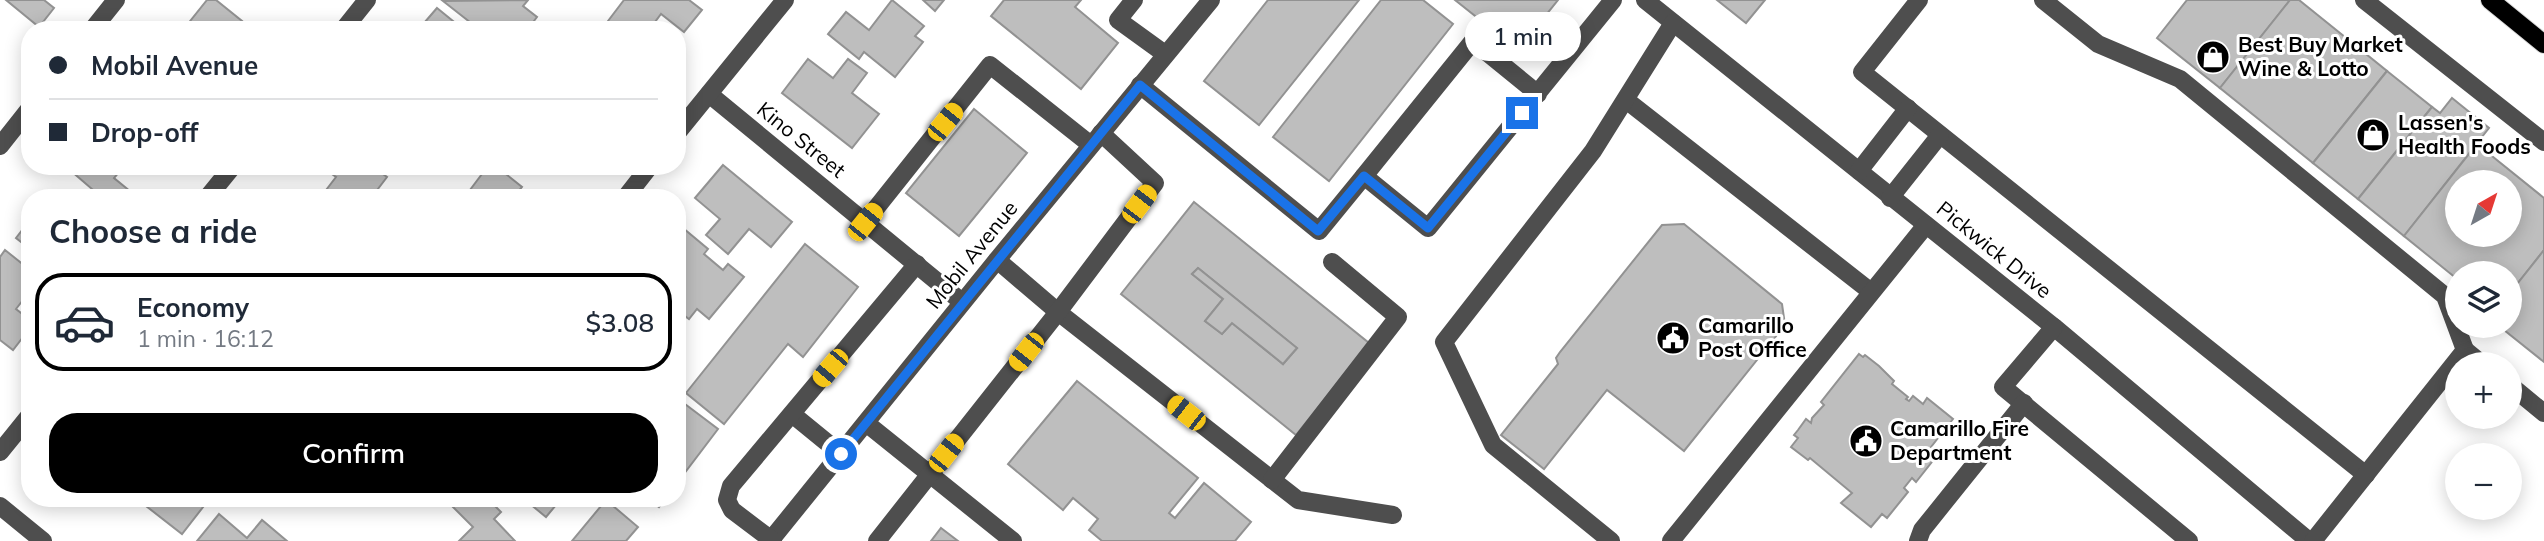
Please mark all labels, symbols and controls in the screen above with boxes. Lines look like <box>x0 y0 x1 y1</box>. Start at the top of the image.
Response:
callout: 1 min <box>1464 11 1580 60</box>
text: 1 min <box>1493 22 1553 51</box>
place label: Best Buy Market Wine & Lotto <box>2238 31 2403 81</box>
shop icon: Best Buy Market Wine & Lotto <box>2194 38 2232 76</box>
text: Mobil Avenue <box>91 49 258 82</box>
street label: Kino Street <box>752 96 851 183</box>
route end <box>1506 97 1538 129</box>
car <box>924 99 967 145</box>
place label: Lassen's Health Foods <box>2398 109 2531 159</box>
text: Drop-off <box>91 116 198 149</box>
shop icon: Lassen's Health Foods <box>2354 116 2392 154</box>
north arrow <box>2445 170 2522 247</box>
map controls <box>2445 170 2522 520</box>
car <box>1118 181 1161 227</box>
street label: Mobil Avenue <box>920 195 1023 314</box>
street label: Pickwick Drive <box>1932 195 2057 303</box>
car <box>844 199 887 245</box>
text: Choose a ride <box>49 211 257 251</box>
button: layers <box>2445 261 2522 338</box>
icon: car <box>53 291 116 354</box>
text: Economy <box>137 291 249 324</box>
text: $3.08 <box>585 306 654 339</box>
place label: Camarillo Post Office <box>1698 312 1807 362</box>
public building icon: Camarillo Post Office <box>1654 319 1692 357</box>
text: 1 min · 16:12 <box>137 324 274 353</box>
car <box>1005 329 1048 375</box>
car <box>809 345 852 391</box>
button: + <box>2445 352 2522 429</box>
car <box>1163 392 1210 434</box>
button: Confirm <box>49 413 658 493</box>
place label: Camarillo Fire Department <box>1890 415 2029 465</box>
public building icon: Camarillo Fire Department <box>1847 422 1885 460</box>
car <box>925 430 968 476</box>
route start <box>825 438 857 470</box>
button: − <box>2445 443 2522 520</box>

